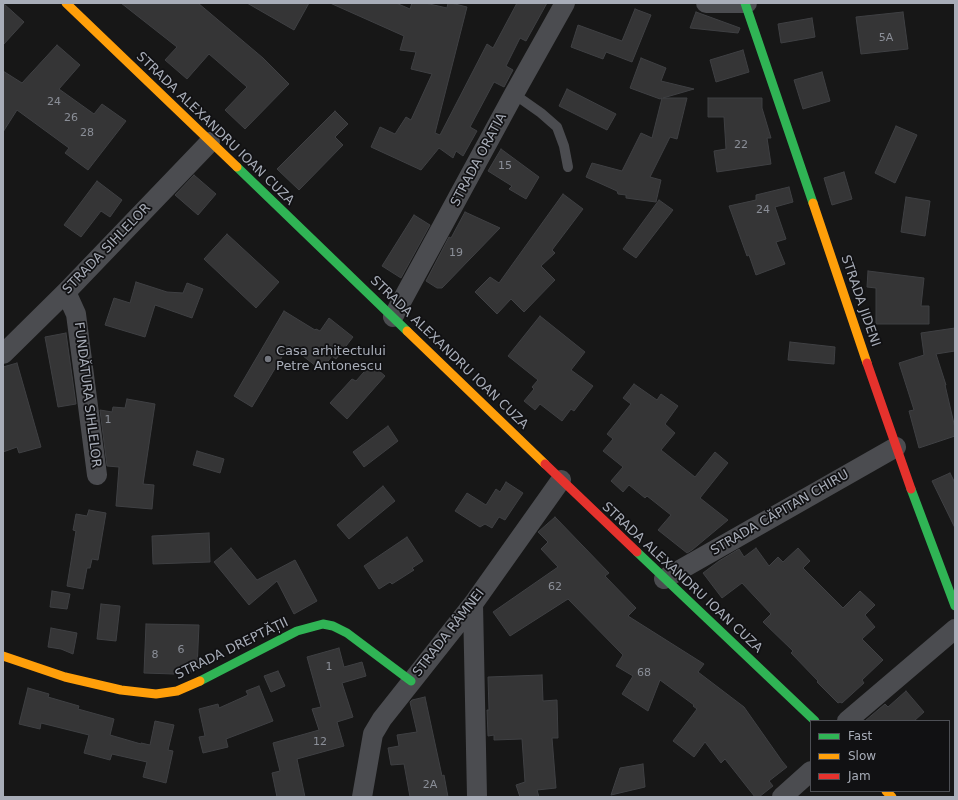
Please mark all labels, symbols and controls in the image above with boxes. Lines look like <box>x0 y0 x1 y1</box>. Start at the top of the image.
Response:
house number: 5A <box>879 31 893 45</box>
street label: STRADA ALEXANDRU IOAN CUZA <box>133 49 297 209</box>
house number: 24 <box>47 95 61 109</box>
house number: 26 <box>64 111 78 125</box>
street label: STRADA ORATIA <box>448 111 510 209</box>
house number: 28 <box>80 126 94 140</box>
house number: 22 <box>734 138 748 152</box>
house number: 15 <box>498 159 512 173</box>
street label: STRADA SIHLELOR <box>60 201 154 297</box>
house number: 24 <box>756 203 770 217</box>
house number: 19 <box>449 246 463 260</box>
street label: STRADA JIDENI <box>837 253 883 349</box>
street label: STRADA ALEXANDRU IOAN CUZA <box>367 273 531 433</box>
street label: FUNDĂTURA SIHLELOR <box>70 321 104 469</box>
place label: Casa arhitectului Petre Antonescu <box>276 344 386 375</box>
marker: Casa arhitectului Petre Antonescu <box>263 354 273 364</box>
house number: 1 <box>105 413 111 427</box>
street label: STRADA CĂPITAN CHIRU <box>708 467 852 559</box>
street label: STRADA ALEXANDRU IOAN CUZA <box>599 499 765 657</box>
house number: 62 <box>548 580 562 594</box>
street label: STRADA RÂMNEI <box>410 586 488 680</box>
street label: STRADA DREPTĂȚII <box>173 615 291 683</box>
house number: 6 <box>178 643 184 657</box>
house number: 8 <box>152 648 158 662</box>
house number: 1 <box>326 660 332 674</box>
house number: 68 <box>637 666 651 680</box>
legend <box>810 720 950 792</box>
text: Fast <box>848 729 872 743</box>
house number: 12 <box>313 735 327 749</box>
text: Slow <box>848 749 876 763</box>
text: Jam <box>848 769 871 783</box>
house number: 2A <box>423 778 437 792</box>

